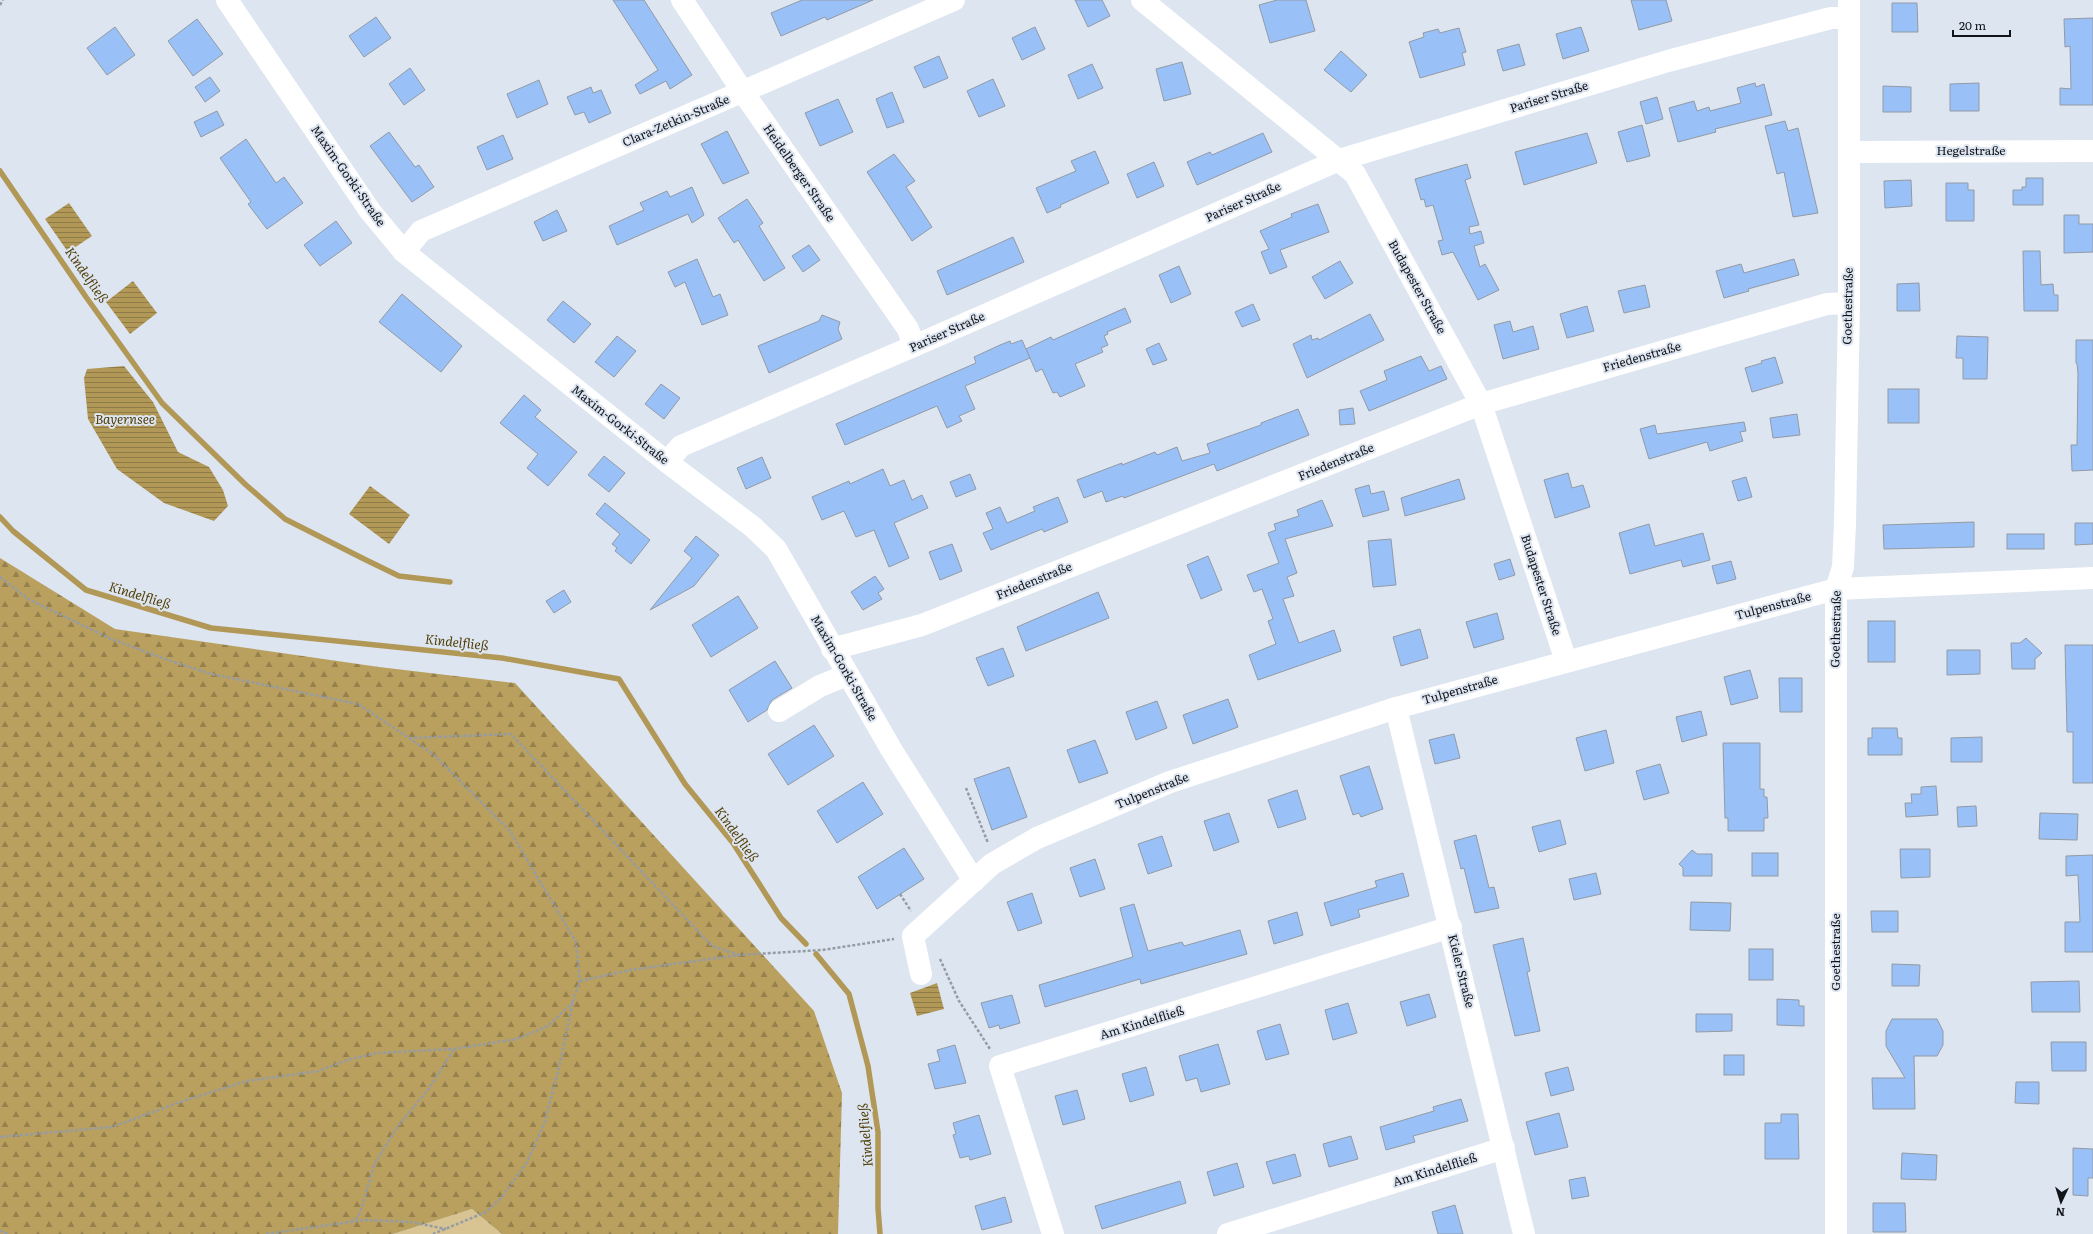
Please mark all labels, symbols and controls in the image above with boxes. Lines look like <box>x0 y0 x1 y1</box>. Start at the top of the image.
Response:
scale bar <box>1953 12 2010 38</box>
text: 20 m <box>1959 16 1986 34</box>
street label: Pariser Straße <box>1507 76 1590 116</box>
street label: Clara-Zetkin-Straße <box>619 89 732 151</box>
street label: Heidelberger Straße <box>759 120 840 225</box>
street label: Maxim-Gorki-Straße <box>307 121 391 230</box>
street label: Hegelstraße <box>1936 141 2006 159</box>
street label: Pariser Straße <box>1202 176 1283 226</box>
street label: Budapester Straße <box>1385 236 1451 337</box>
water label: Kindelfließ <box>61 243 114 306</box>
street label: Goethestraße <box>1837 267 1857 345</box>
street label: Pariser Straße <box>906 306 987 356</box>
street label: Friedenstraße <box>1601 336 1683 376</box>
street label: Maxim-Gorki-Straße <box>568 380 673 468</box>
water label: Bayernsee <box>95 409 155 428</box>
street label: Friedenstraße <box>1295 438 1376 485</box>
street label: Budapester Straße <box>1517 532 1567 637</box>
street label: Friedenstraße <box>993 557 1074 604</box>
water label: Kindelfließ <box>107 576 174 613</box>
street label: Tulpenstraße <box>1733 586 1813 624</box>
street label: Goethestraße <box>1825 590 1845 668</box>
street label: Maxim-Gorki-Straße <box>807 611 883 724</box>
water label: Kindelfließ <box>424 629 490 654</box>
street label: Tulpenstraße <box>1420 670 1500 708</box>
street label: Tulpenstraße <box>1112 767 1191 813</box>
water label: Kindelfließ <box>711 802 764 865</box>
street label: Goethestraße <box>1826 913 1844 991</box>
street label: Kieler Straße <box>1444 932 1480 1009</box>
street label: Am Kindelfließ <box>1097 1001 1186 1043</box>
water label: Kindelfließ <box>852 1102 877 1168</box>
street label: Am Kindelfließ <box>1390 1148 1479 1190</box>
north arrow <box>2041 1182 2081 1222</box>
text: N <box>2055 1205 2065 1221</box>

